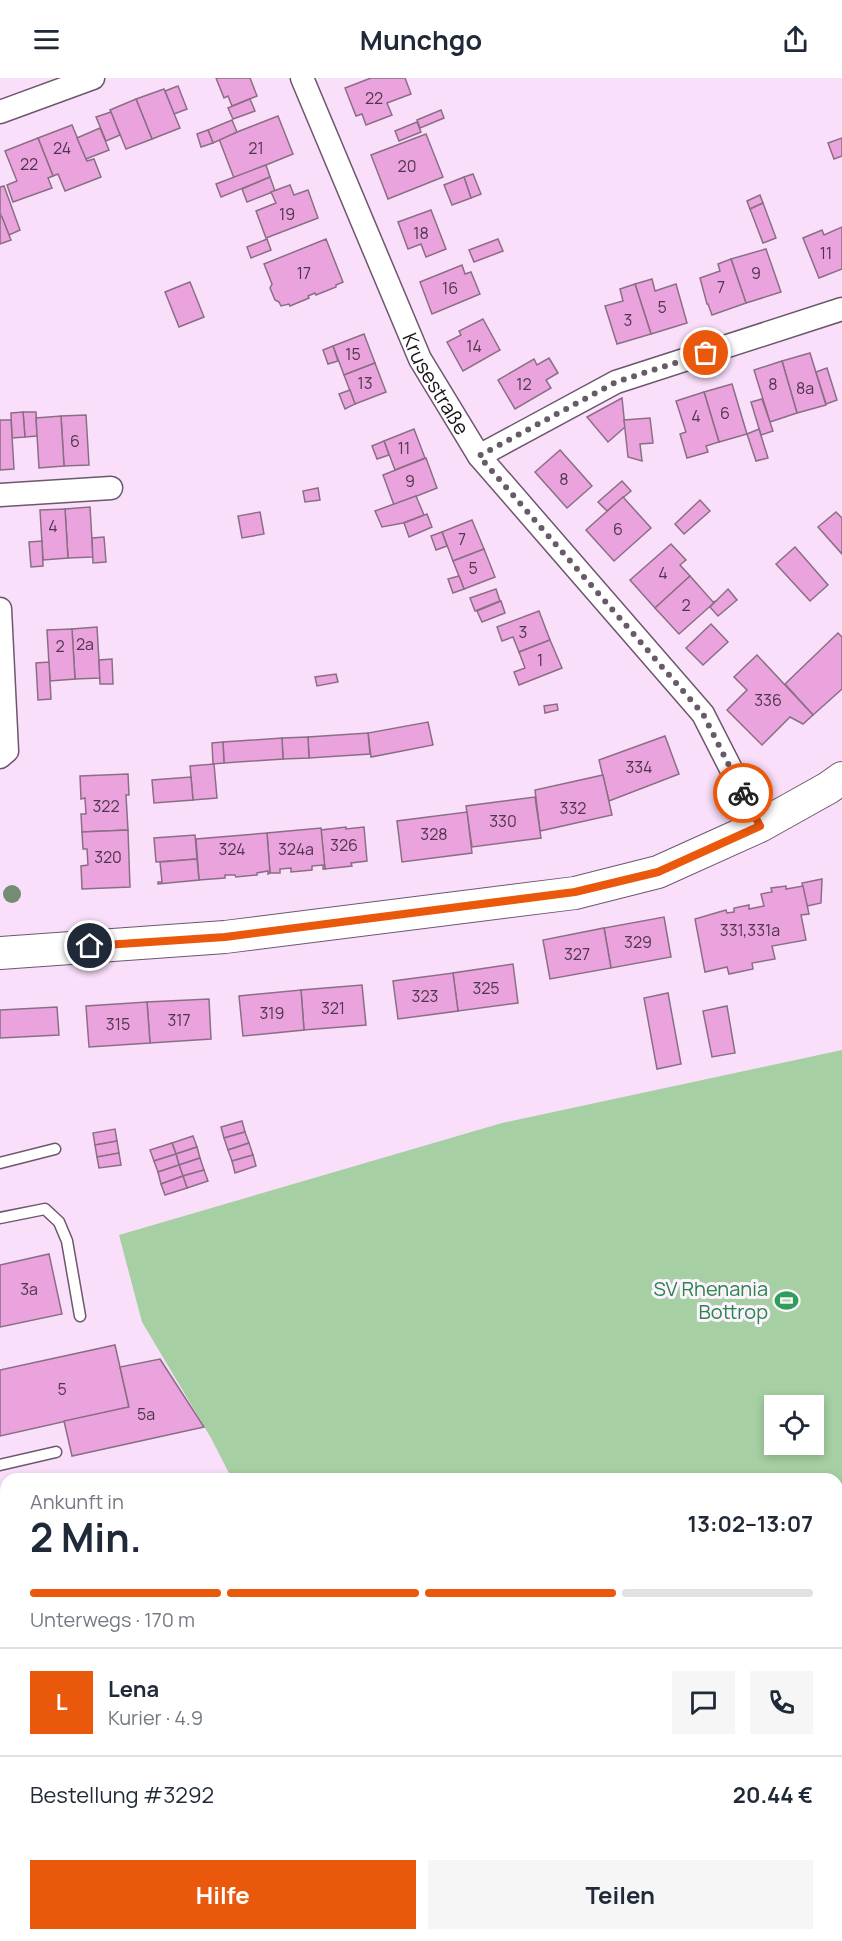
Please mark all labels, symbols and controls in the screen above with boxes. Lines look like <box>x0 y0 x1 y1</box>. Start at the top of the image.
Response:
text: Munchgo <box>360 21 482 58</box>
icon: menu <box>30 23 63 56</box>
icon: share <box>779 23 812 56</box>
house number: 22 <box>365 87 383 109</box>
house number: 24 <box>53 137 71 159</box>
house number: 21 <box>248 137 264 159</box>
house number: 22 <box>20 153 38 175</box>
house number: 20 <box>398 155 416 177</box>
house number: 19 <box>279 203 295 225</box>
house number: 18 <box>413 222 429 244</box>
house number: 11 <box>820 242 832 264</box>
house number: 17 <box>297 262 311 284</box>
house number: 9 <box>751 262 761 284</box>
house number: 7 <box>717 276 725 298</box>
house number: 16 <box>442 277 458 299</box>
house number: 5 <box>657 296 667 318</box>
house number: 3 <box>624 309 632 331</box>
pin <box>680 327 731 378</box>
street label: Krusestraße <box>397 328 476 439</box>
house number: 14 <box>466 335 482 357</box>
icon: bag <box>689 336 722 369</box>
house number: 15 <box>345 343 361 365</box>
house number: 13 <box>357 372 373 394</box>
house number: 12 <box>516 373 532 395</box>
house number: 8 <box>768 373 778 395</box>
house number: 8a <box>796 377 814 399</box>
house number: 6 <box>720 402 730 424</box>
house number: 4 <box>691 405 701 427</box>
house number: 6 <box>70 430 80 452</box>
house number: 11 <box>398 437 410 459</box>
house number: 8 <box>559 468 569 490</box>
house number: 9 <box>405 470 415 492</box>
house number: 4 <box>48 515 58 537</box>
house number: 6 <box>613 518 623 540</box>
house number: 7 <box>458 528 466 550</box>
house number: 5 <box>468 557 478 579</box>
house number: 4 <box>658 562 668 584</box>
house number: 2 <box>681 594 691 616</box>
house number: 3 <box>519 621 527 643</box>
house number: 2a <box>76 633 94 655</box>
house number: 2 <box>55 635 65 657</box>
house number: 1 <box>537 649 543 671</box>
house number: 336 <box>754 689 782 711</box>
house number: 334 <box>625 756 653 778</box>
courier <box>713 763 773 823</box>
icon: bike <box>727 777 760 810</box>
house number: 322 <box>92 795 120 817</box>
house number: 332 <box>560 797 586 819</box>
house number: 330 <box>489 810 517 832</box>
house number: 328 <box>420 823 448 845</box>
house number: 326 <box>330 834 358 856</box>
house number: 324 <box>218 838 246 860</box>
house number: 324a <box>278 838 314 860</box>
house number: 320 <box>94 846 122 868</box>
house number: 331,331a <box>720 919 780 941</box>
pin <box>64 920 115 971</box>
icon: home <box>73 929 106 962</box>
house number: 329 <box>624 931 652 953</box>
house number: 327 <box>564 943 590 965</box>
house number: 325 <box>472 977 500 999</box>
house number: 323 <box>412 985 438 1007</box>
house number: 321 <box>321 997 345 1019</box>
house number: 319 <box>259 1002 285 1024</box>
house number: 317 <box>167 1009 191 1031</box>
house number: 315 <box>106 1013 130 1035</box>
place label: SV Rhenania Bottrop <box>653 1275 768 1325</box>
house number: 3a <box>20 1278 38 1300</box>
sports icon: SV Rhenania Bottrop <box>773 1287 799 1313</box>
house number: 5 <box>57 1378 67 1400</box>
map controls <box>764 1395 824 1455</box>
button: locate <box>764 1395 824 1455</box>
house number: 5a <box>137 1403 155 1425</box>
text: Ankunft in <box>30 1488 124 1515</box>
text: 13:02–13:07 <box>688 1509 813 1539</box>
text: 2 Min. <box>30 1510 142 1564</box>
text: Unterwegs · 170 m <box>30 1606 195 1633</box>
button: chat <box>672 1671 735 1734</box>
button: phone <box>750 1671 813 1734</box>
text: Lena <box>108 1674 159 1704</box>
text: L <box>56 1687 67 1717</box>
text: Kurier · 4.9 <box>108 1704 203 1731</box>
text: Bestellung #3292 <box>30 1780 214 1810</box>
text: 20.44 € <box>733 1780 813 1810</box>
button: Hilfe <box>30 1860 416 1929</box>
button: Teilen <box>428 1860 813 1929</box>

